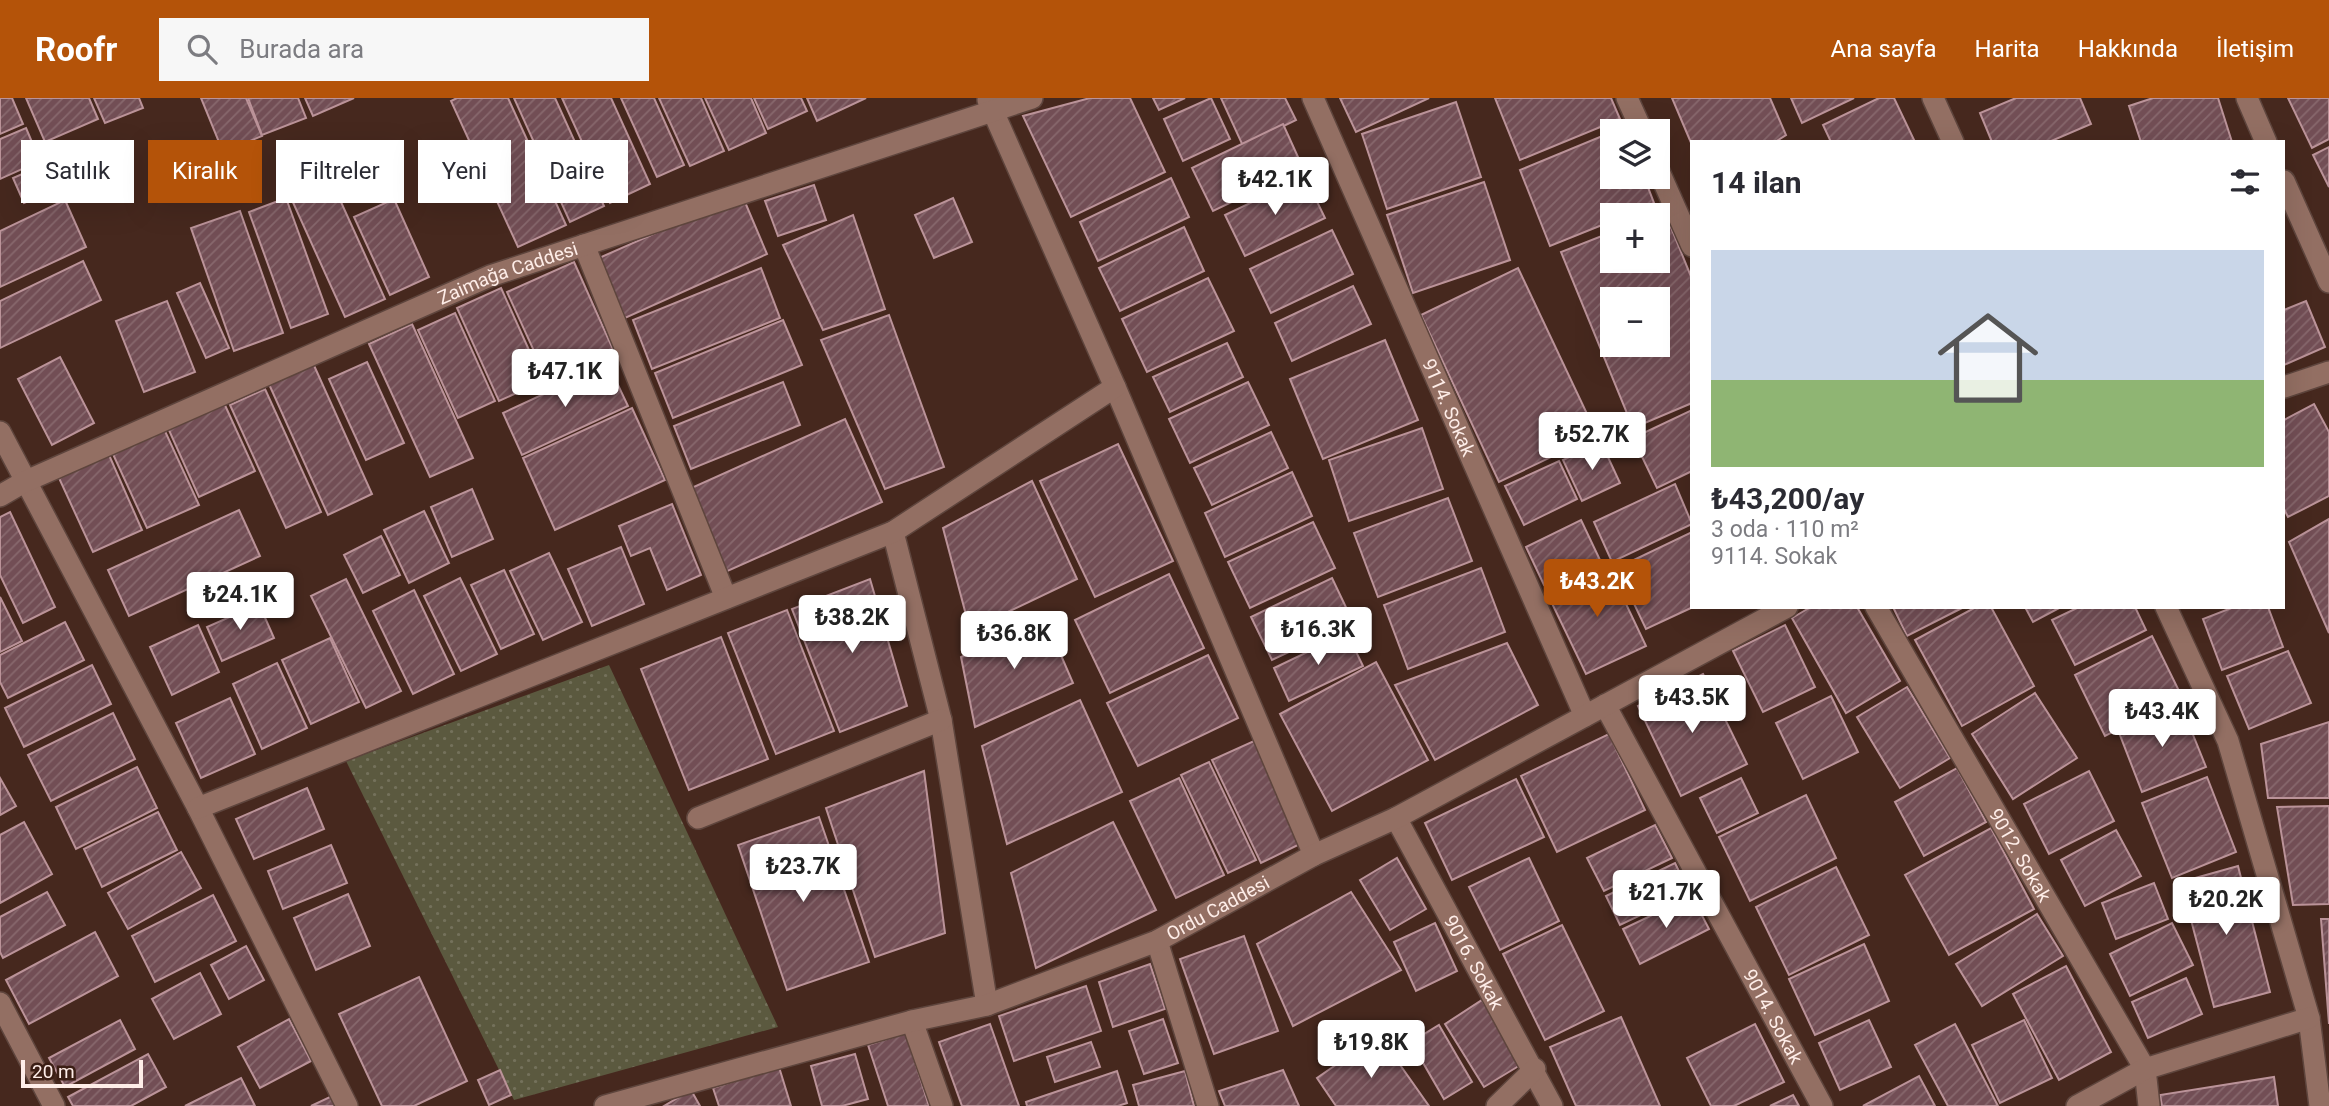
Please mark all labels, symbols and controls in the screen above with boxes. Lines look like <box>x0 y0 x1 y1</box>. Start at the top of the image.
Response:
search box <box>159 18 649 81</box>
text: Roofr <box>35 30 117 69</box>
icon: search <box>183 30 221 68</box>
text: Burada ara <box>239 34 364 64</box>
text: Ana sayfa <box>1831 35 1937 63</box>
text: Harita <box>1975 35 2040 63</box>
text: Hakkında <box>2078 35 2178 63</box>
text: İletişim <box>2216 35 2294 63</box>
map controls <box>1600 119 1670 357</box>
button: layers <box>1600 119 1670 189</box>
chip: Satılık <box>21 140 134 203</box>
chip: Kiralık <box>148 140 262 203</box>
chip: Filtreler <box>276 140 404 203</box>
chip: Yeni <box>418 140 511 203</box>
chip: Daire <box>525 140 628 203</box>
pin: ₺42.1K <box>1218 158 1332 217</box>
icon: filters <box>2226 163 2264 201</box>
text: 14 ilan <box>1711 165 1802 200</box>
text: ₺42.1K <box>1238 166 1312 193</box>
button: + <box>1600 203 1670 273</box>
street label: Zaimağa Caddesi <box>434 236 581 309</box>
button: − <box>1600 287 1670 357</box>
icon: home <box>1925 295 2051 421</box>
pin: ₺47.1K <box>508 350 622 409</box>
street label: 9114. Sokak <box>1418 355 1481 460</box>
text: ₺47.1K <box>528 358 602 385</box>
pin: ₺52.7K <box>1535 412 1649 472</box>
text: ₺52.7K <box>1555 421 1629 448</box>
text: ₺43,200/ay <box>1711 481 1864 516</box>
text: 3 oda · 110 m² <box>1711 516 1859 543</box>
text: 9114. Sokak <box>1711 543 1837 570</box>
pin: ₺43.2K <box>1540 560 1654 619</box>
text: ₺43.2K <box>1560 568 1634 595</box>
pin: ₺24.1K <box>183 573 297 632</box>
text: ₺24.1K <box>203 581 277 608</box>
pin: ₺38.2K <box>795 596 909 655</box>
text: ₺38.2K <box>815 604 889 631</box>
pin: ₺16.3K <box>1261 608 1375 667</box>
pin: ₺36.8K <box>957 612 1071 671</box>
text: ₺16.3K <box>1281 616 1355 643</box>
text: ₺36.8K <box>977 620 1051 647</box>
pin: ₺43.5K <box>1635 676 1749 735</box>
text: ₺43.5K <box>1655 684 1729 711</box>
pin: ₺43.4K <box>2105 690 2219 749</box>
text: ₺43.4K <box>2125 698 2199 725</box>
street label: 9012. Sokak <box>1984 804 2057 906</box>
pin: ₺23.7K <box>746 844 860 904</box>
text: ₺23.7K <box>766 853 840 880</box>
street label: Ordu Caddesi <box>1162 870 1273 945</box>
pin: ₺21.7K <box>1609 870 1723 930</box>
pin: ₺20.2K <box>2169 878 2283 937</box>
text: ₺21.7K <box>1629 879 1703 906</box>
text: ₺20.2K <box>2189 886 2263 913</box>
street label: 9016. Sokak <box>1439 911 1509 1014</box>
street label: 9014. Sokak <box>1739 965 1809 1068</box>
pin: ₺19.8K <box>1314 1020 1428 1080</box>
text: ₺19.8K <box>1334 1029 1408 1056</box>
scale bar <box>21 1057 144 1089</box>
text: 20 m <box>32 1060 75 1083</box>

